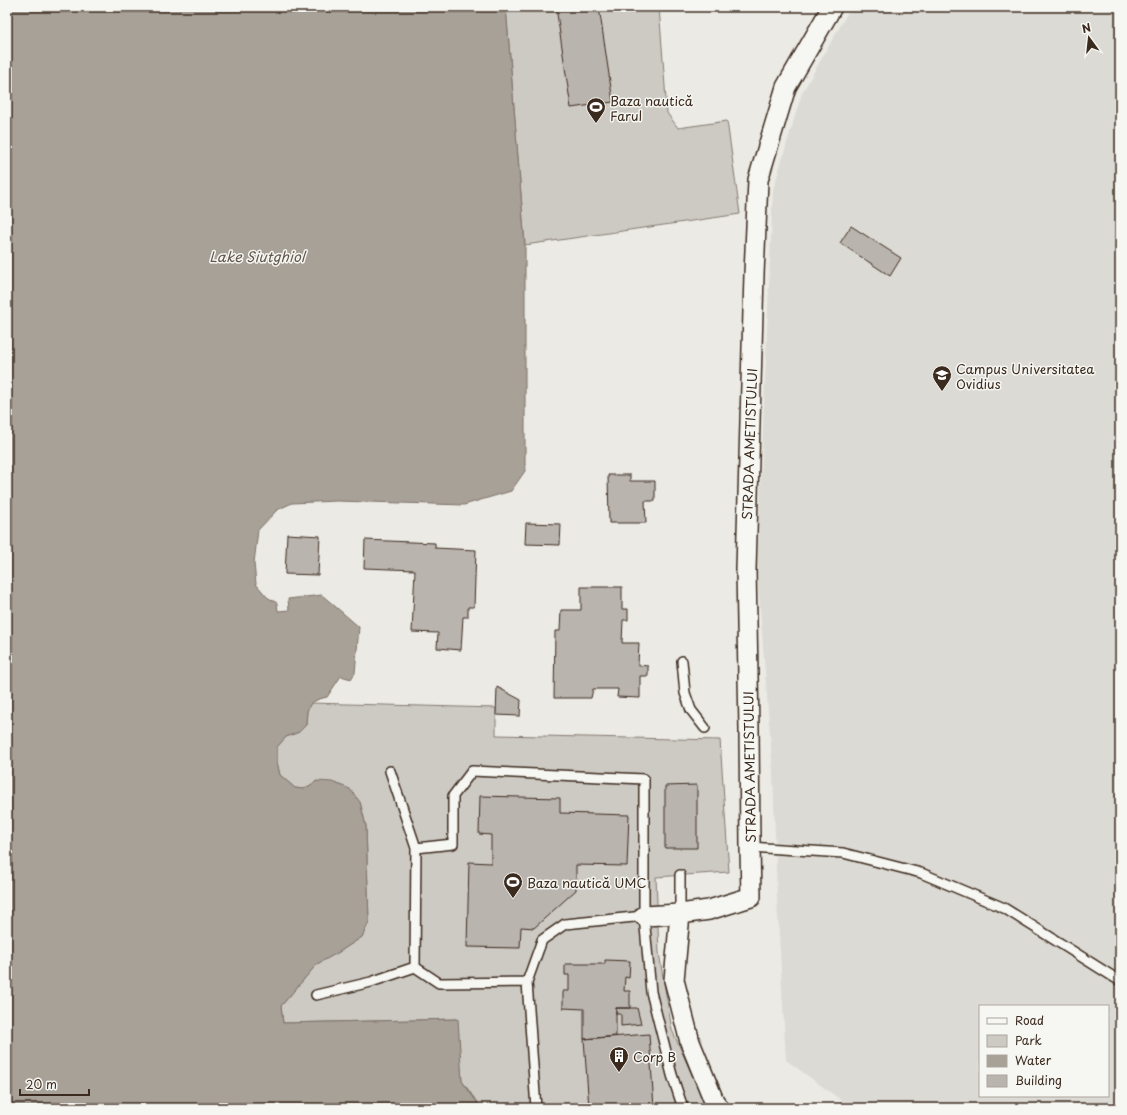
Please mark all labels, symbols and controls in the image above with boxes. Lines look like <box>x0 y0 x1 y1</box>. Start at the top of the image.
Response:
north arrow <box>1069 18 1109 58</box>
text: N <box>1080 18 1093 37</box>
place label: Baza nautică Farul <box>610 91 694 125</box>
sports icon: Baza nautică Farul <box>585 96 607 124</box>
water label: Lake Siutghiol <box>209 246 307 267</box>
place label: Campus Universitatea Ovidius <box>956 359 1095 393</box>
school or university icon: Campus Universitatea Ovidius <box>931 364 953 392</box>
street label: STRADA AMETISTULUI <box>737 368 761 520</box>
street label: STRADA AMETISTULUI <box>738 691 760 843</box>
sports icon: Baza nautică UMC <box>502 871 524 899</box>
place label: Baza nautică UMC <box>527 873 647 892</box>
legend <box>979 1005 1109 1097</box>
text: Road <box>1015 1011 1044 1029</box>
text: Park <box>1015 1031 1042 1049</box>
building icon: Corp B <box>608 1045 630 1073</box>
place label: Corp B <box>633 1047 676 1066</box>
text: Water <box>1015 1051 1052 1069</box>
scale bar <box>20 1071 89 1097</box>
text: Building <box>1015 1071 1062 1089</box>
text: 20 m <box>26 1075 57 1093</box>

